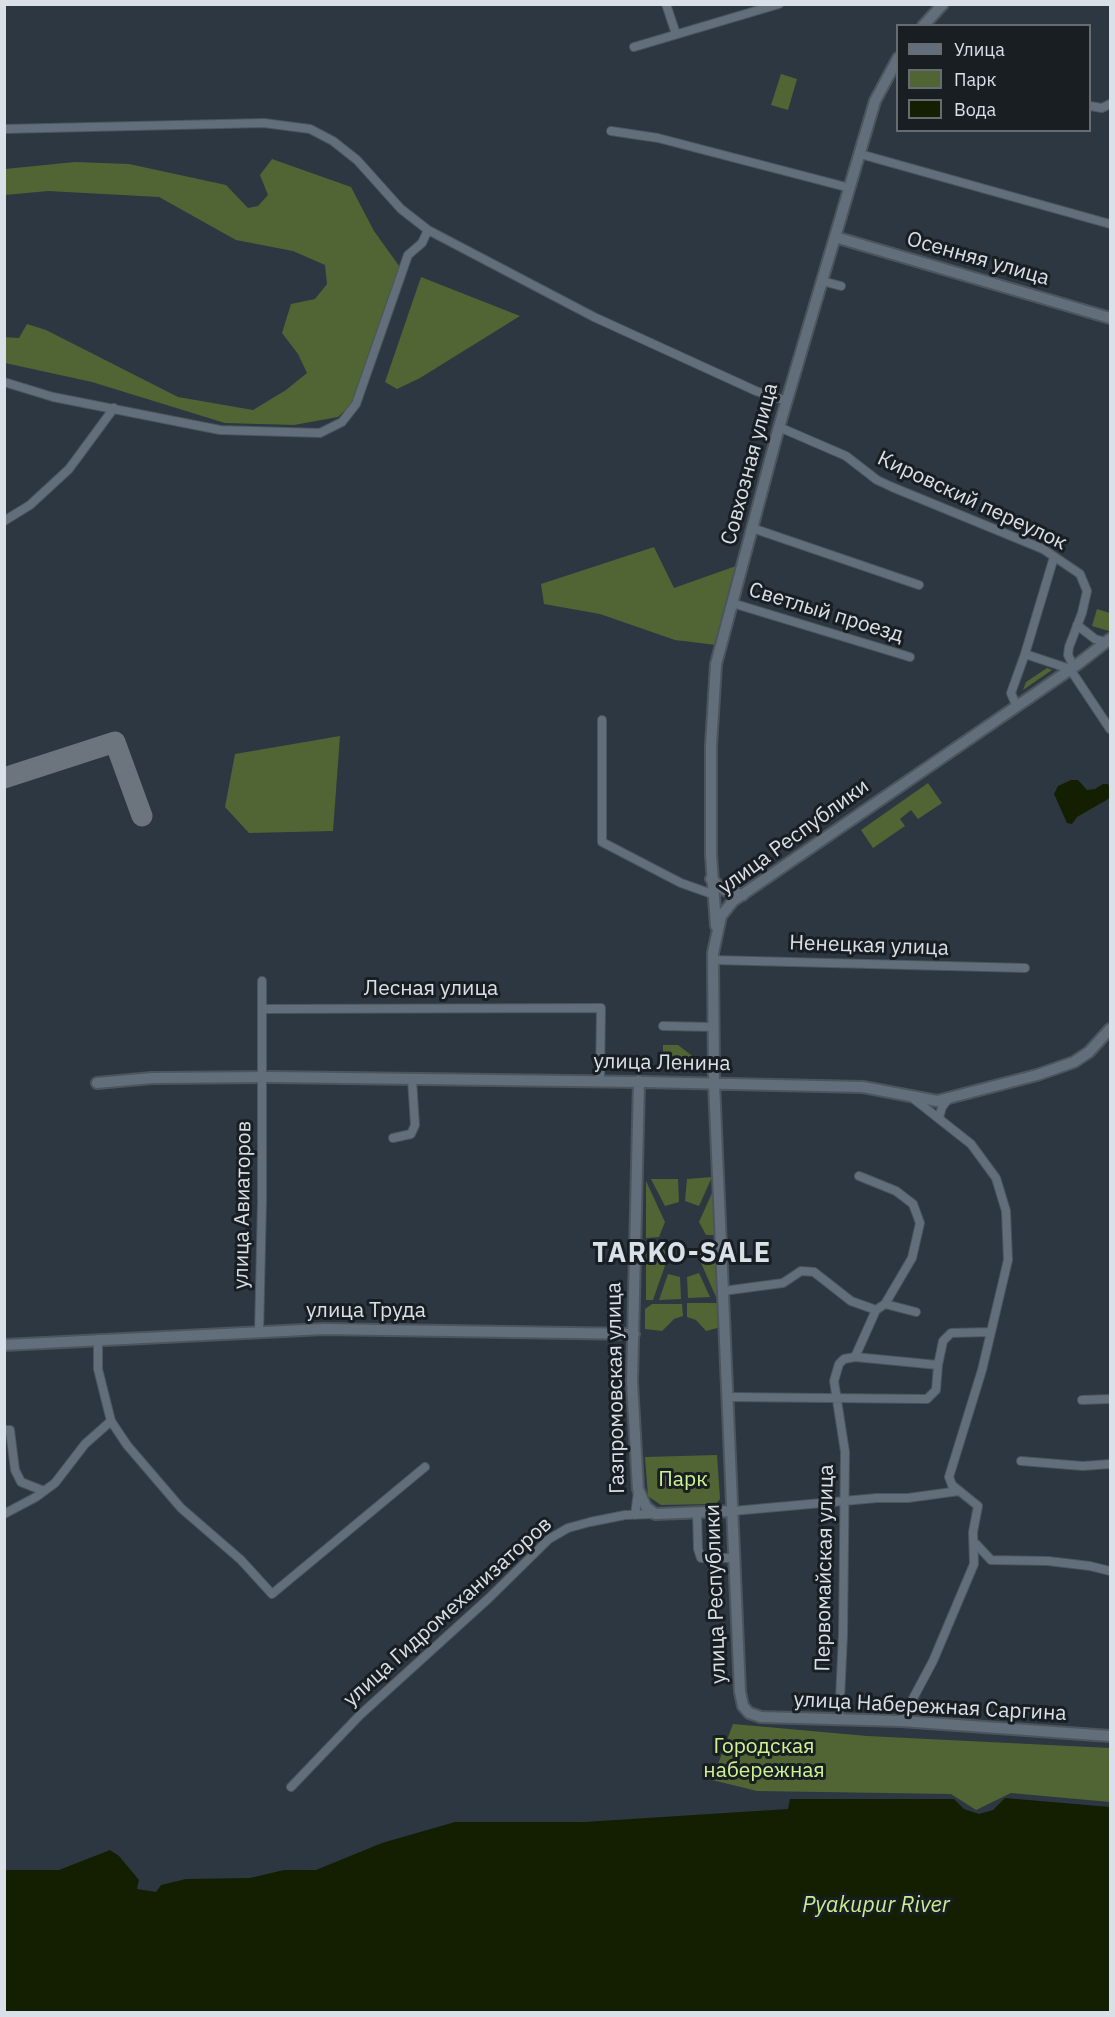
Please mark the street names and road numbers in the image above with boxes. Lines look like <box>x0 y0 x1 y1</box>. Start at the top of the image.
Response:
street label: Осенняя улица <box>904 227 1052 291</box>
street label: Совхозная улица <box>716 380 784 548</box>
street label: Кировский переулок <box>873 446 1071 556</box>
street label: Светлый проезд <box>746 578 906 648</box>
street label: улица Республики <box>714 774 874 900</box>
street label: Ненецкая улица <box>789 931 949 961</box>
street label: Лесная улица <box>364 976 498 1002</box>
street label: улица Ленина <box>593 1049 731 1077</box>
street label: улица Авиаторов <box>229 1121 257 1289</box>
street label: Газпромовская улица <box>602 1282 630 1494</box>
street label: улица Труда <box>306 1298 426 1324</box>
street label: Первомайская улица <box>811 1464 839 1672</box>
street label: улица Республики <box>700 1504 732 1684</box>
street label: улица Гидромеханизаторов <box>339 1512 557 1712</box>
street label: улица Набережная Саргина <box>793 1687 1067 1727</box>

